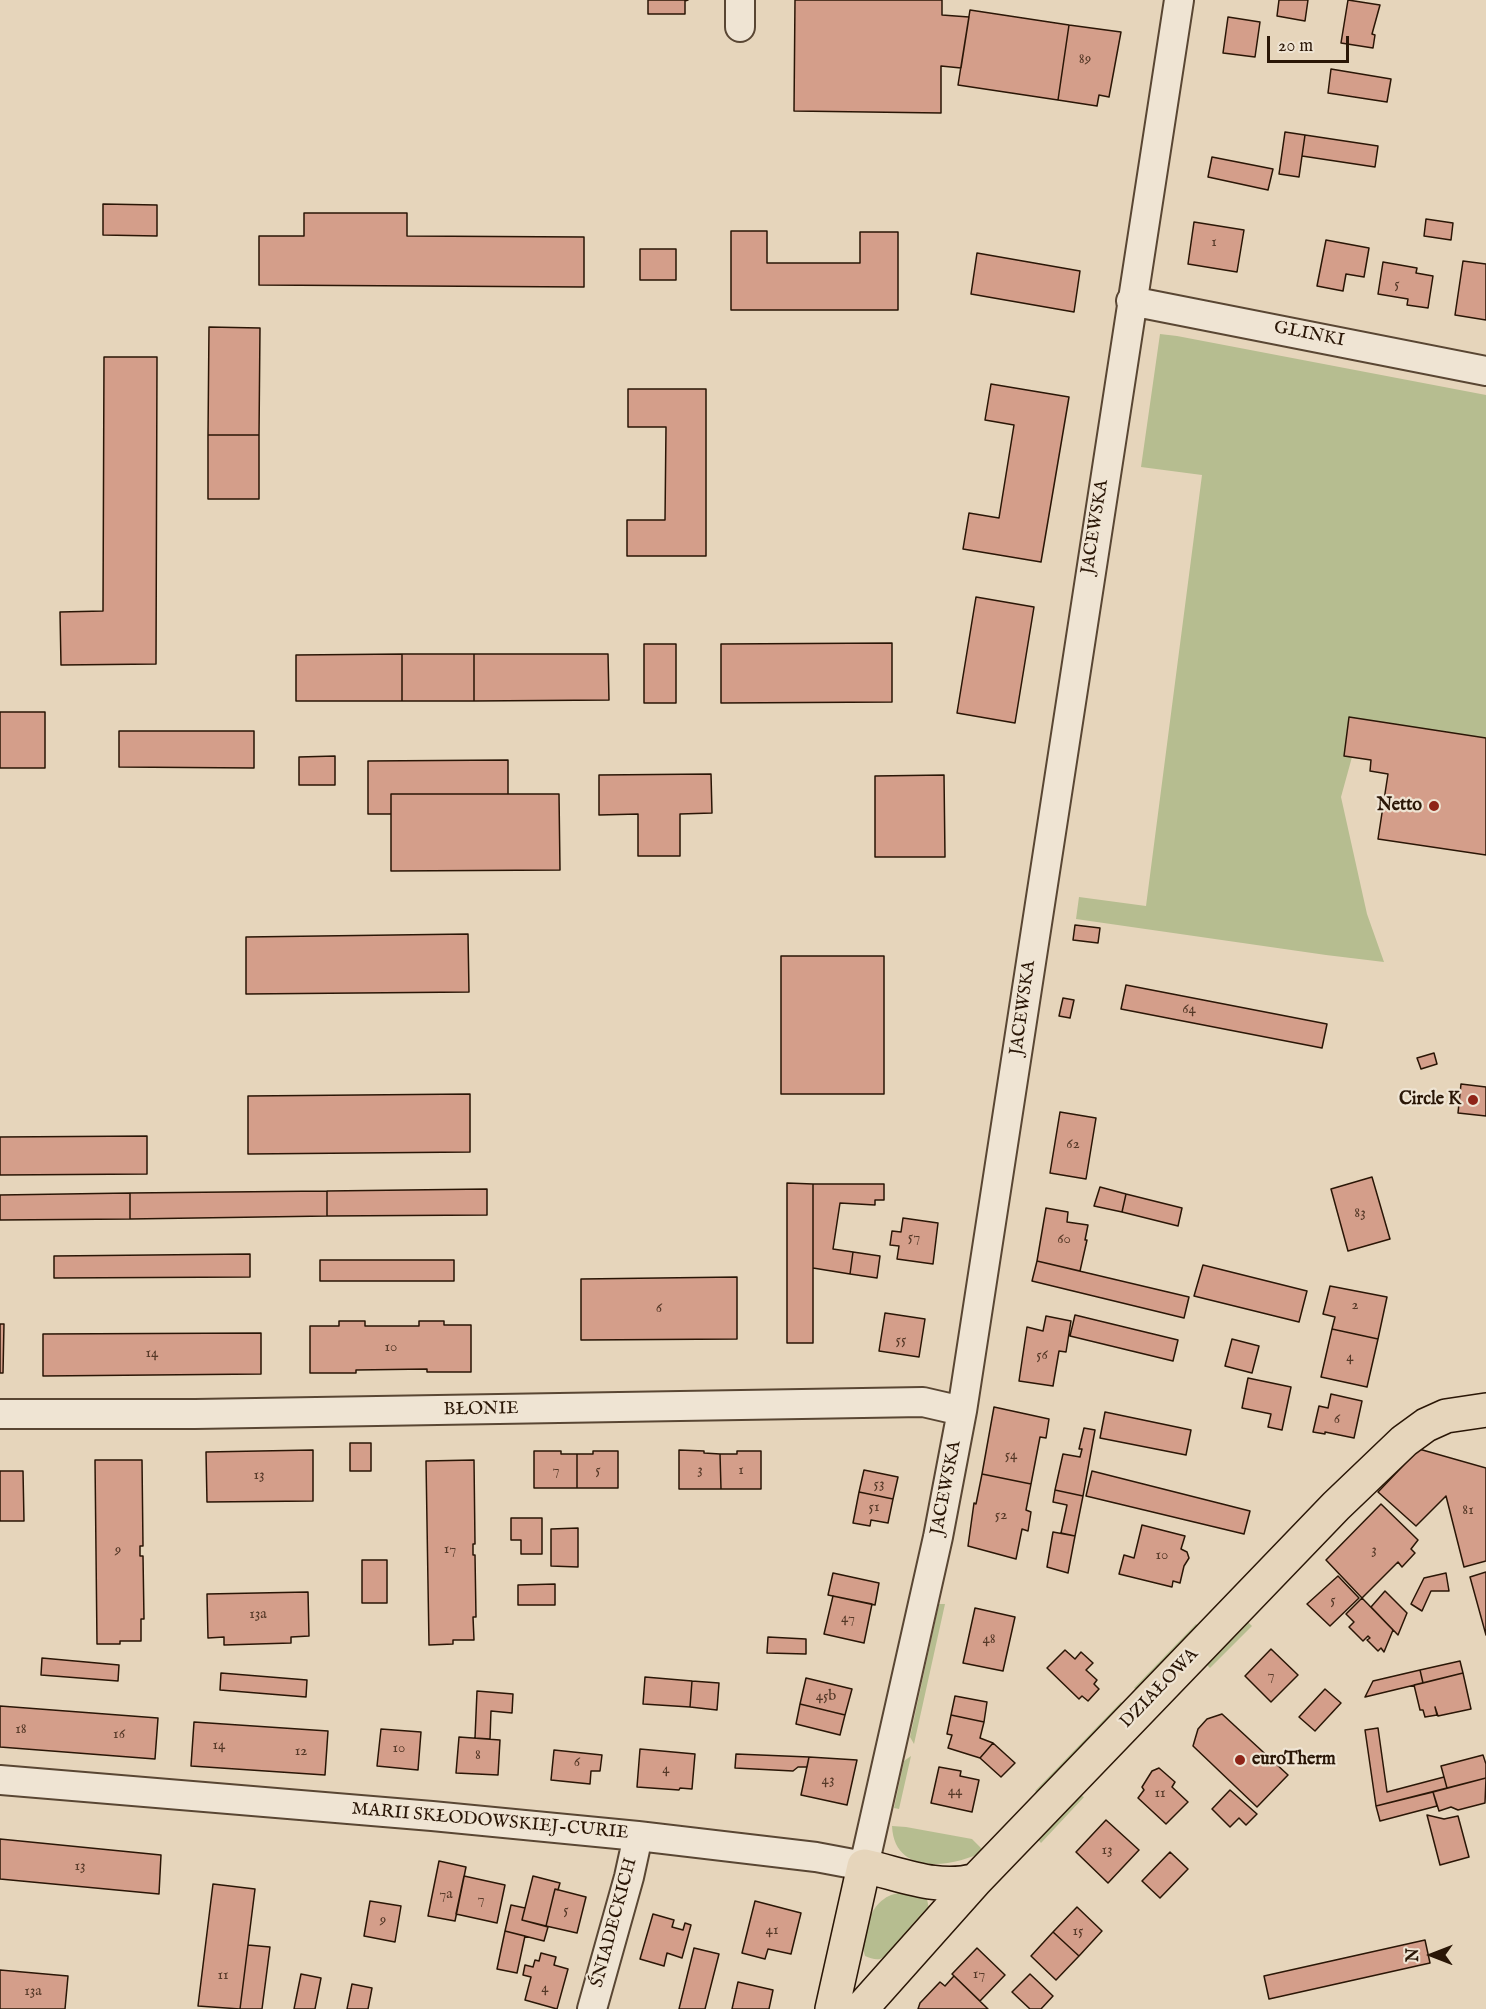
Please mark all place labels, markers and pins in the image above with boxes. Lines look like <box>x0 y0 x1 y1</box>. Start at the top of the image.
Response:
place label: Netto <box>1377 795 1422 817</box>
marker: Netto <box>1427 799 1441 813</box>
place label: Circle K <box>1399 1089 1461 1111</box>
marker: Circle K <box>1466 1093 1480 1107</box>
place label: euroTherm <box>1252 1749 1336 1771</box>
marker: euroTherm <box>1233 1753 1247 1767</box>

